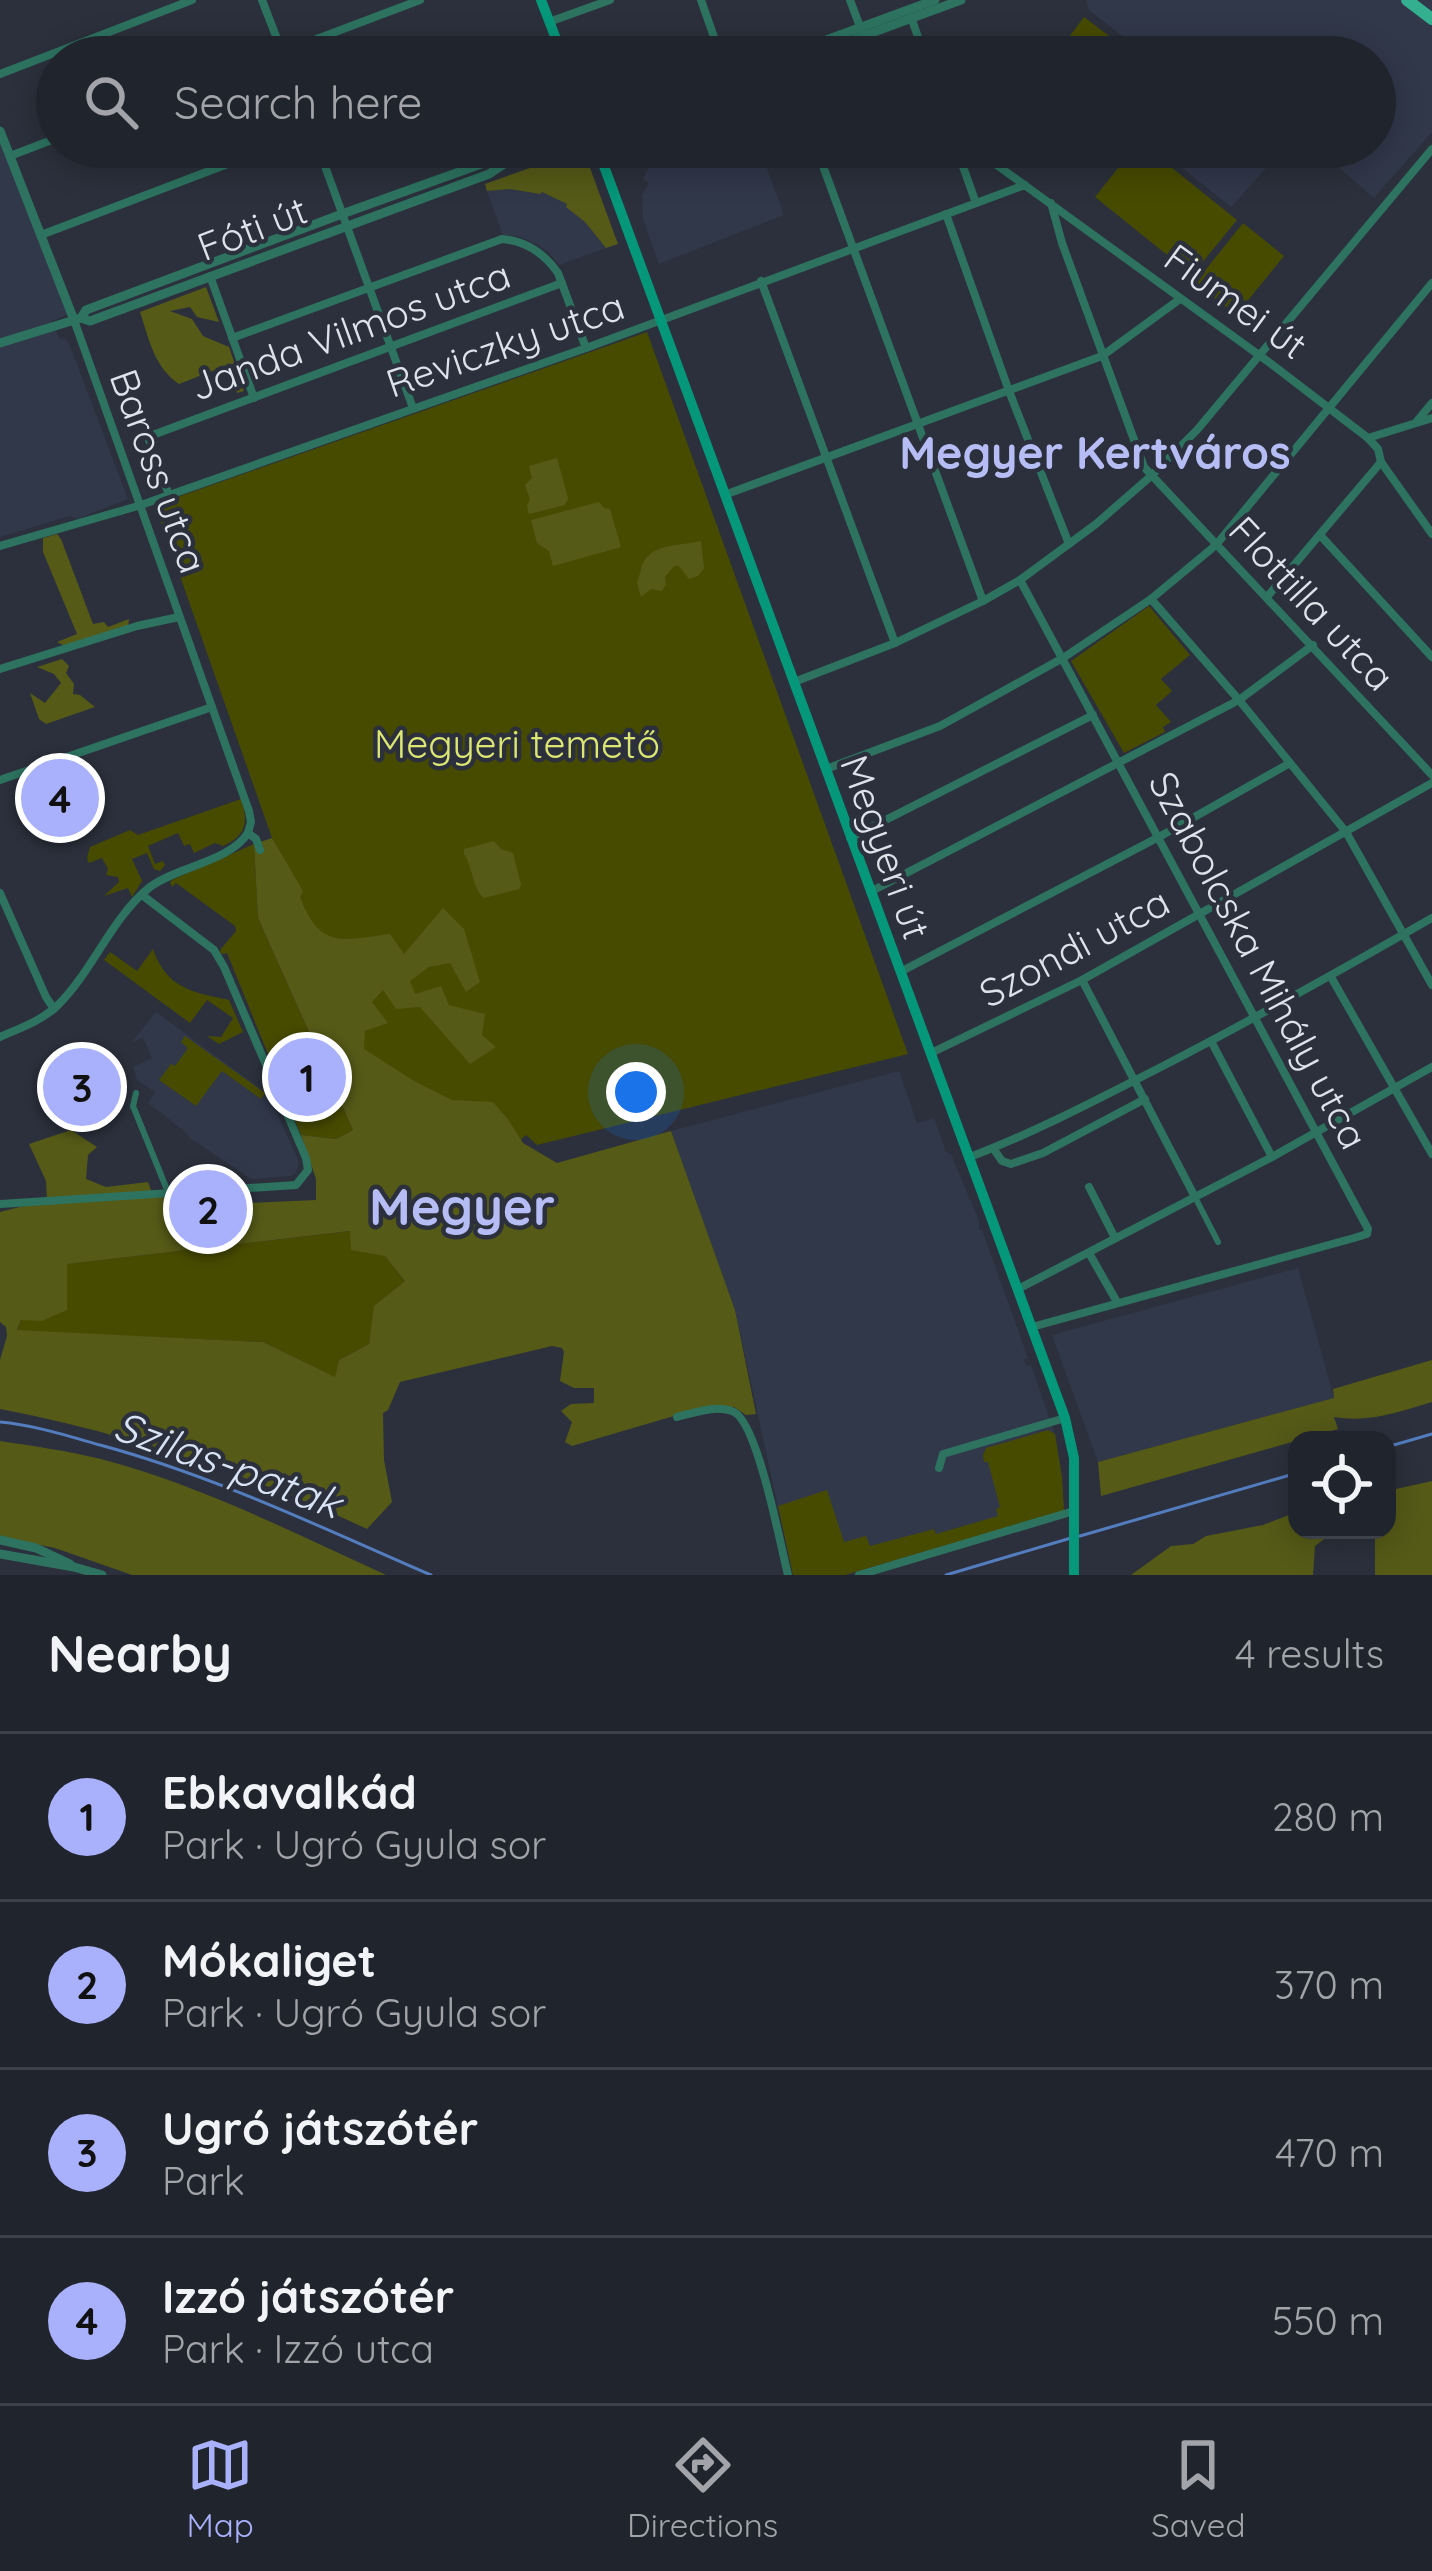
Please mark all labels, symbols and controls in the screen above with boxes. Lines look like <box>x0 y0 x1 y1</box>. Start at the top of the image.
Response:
search box <box>36 36 1396 168</box>
icon: search <box>78 69 144 135</box>
text: Search here <box>174 74 422 130</box>
street label: Fóti út <box>190 185 314 271</box>
street label: Fiumei út <box>1155 233 1317 369</box>
street label: Janda Vilmos utca <box>183 249 517 411</box>
street label: Reviczky utca <box>380 280 630 408</box>
street label: Baross utca <box>100 363 218 579</box>
district label: Megyer Kertváros <box>899 424 1291 480</box>
street label: Flottilla utca <box>1219 506 1405 700</box>
park label: Megyeri temető <box>374 719 660 768</box>
street label: Megyeri út <box>830 748 942 946</box>
pin: 4 <box>21 753 99 843</box>
street label: Szabolcska Mihály utca <box>1139 763 1379 1157</box>
street label: Szondi utca <box>971 877 1177 1017</box>
pin: 1 <box>268 1032 346 1122</box>
pin: 3 <box>43 1042 121 1132</box>
your location <box>606 1062 666 1122</box>
pin: 2 <box>169 1164 247 1254</box>
district label: Megyer <box>369 1174 555 1238</box>
water label: Szilas-patak <box>108 1399 352 1531</box>
map controls <box>1288 1431 1396 1539</box>
button: locate <box>1288 1431 1396 1539</box>
text: Nearby <box>48 1621 232 1685</box>
text: 4 results <box>1235 1629 1384 1678</box>
text: Ebkavalkád <box>162 1764 417 1820</box>
text: 1 <box>79 1792 95 1841</box>
text: 280 m <box>1272 1792 1384 1841</box>
text: Park · Ugró Gyula sor <box>162 1820 546 1869</box>
text: Mókaliget <box>162 1932 376 1988</box>
text: 2 <box>76 1960 98 2009</box>
text: 370 m <box>1274 1960 1384 2009</box>
text: Park · Ugró Gyula sor <box>162 1988 546 2037</box>
text: Ugró játszótér <box>162 2100 478 2156</box>
text: 3 <box>77 2128 97 2177</box>
text: 470 m <box>1275 2128 1384 2177</box>
text: Park <box>162 2156 245 2205</box>
text: Izzó játszótér <box>162 2268 454 2324</box>
text: 4 <box>76 2296 98 2345</box>
text: 550 m <box>1272 2296 1384 2345</box>
text: Park · Izzó utca <box>162 2324 434 2373</box>
tab: Map <box>187 2432 254 2545</box>
tab: Directions <box>627 2432 778 2545</box>
tab: Saved <box>1151 2432 1245 2545</box>

